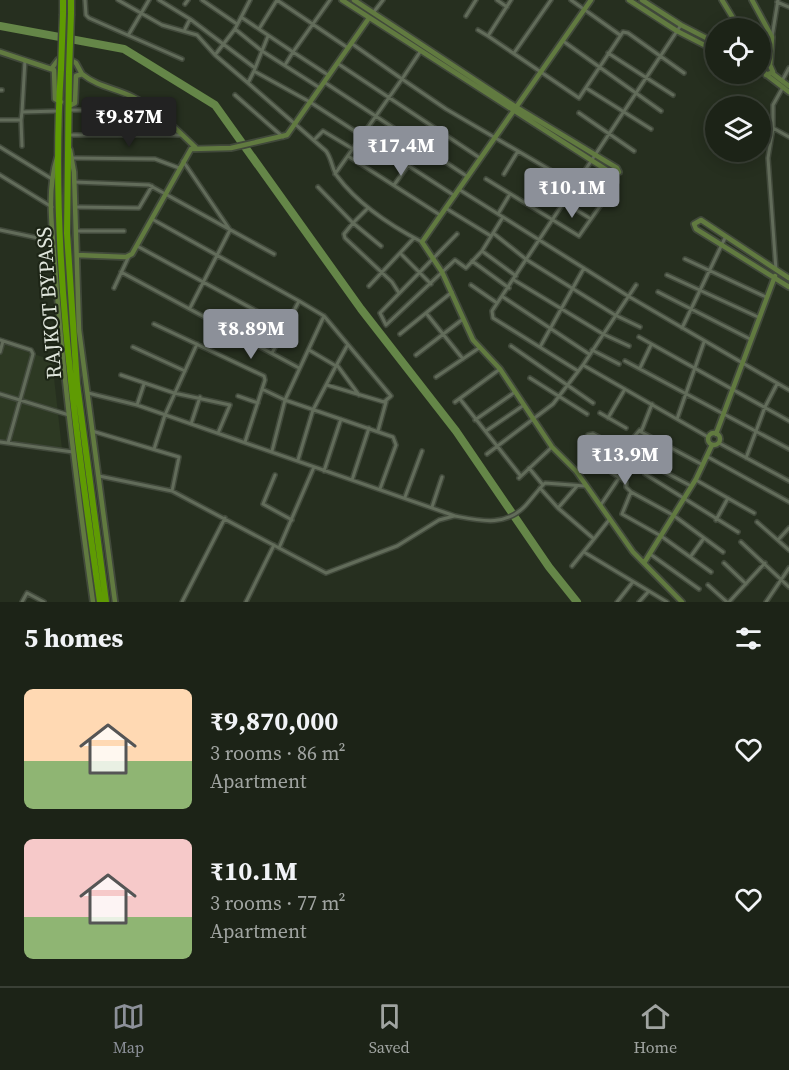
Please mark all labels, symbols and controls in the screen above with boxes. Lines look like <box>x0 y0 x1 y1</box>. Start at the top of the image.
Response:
map controls <box>705 18 771 162</box>
button: locate <box>705 18 771 84</box>
button: layers <box>705 96 771 162</box>
pin: ₹9.87M <box>80 97 178 148</box>
text: ₹9.87M <box>95 102 163 130</box>
pin: ₹17.4M <box>352 126 450 177</box>
text: ₹17.4M <box>367 131 435 159</box>
pin: ₹10.1M <box>523 168 621 219</box>
text: ₹10.1M <box>538 173 606 201</box>
street label: RAJKOT BYPASS <box>29 226 68 380</box>
pin: ₹8.89M <box>202 309 300 360</box>
text: ₹8.89M <box>217 314 285 342</box>
pin: ₹13.9M <box>576 435 674 486</box>
text: ₹13.9M <box>591 440 659 468</box>
text: 5 homes <box>24 620 123 656</box>
icon: filters <box>732 622 765 655</box>
text: ₹9,870,000 <box>210 703 338 739</box>
icon: home <box>72 713 144 785</box>
icon: heart <box>732 733 765 766</box>
text: 3 rooms · 86 m² <box>210 739 346 767</box>
text: Apartment <box>210 767 307 795</box>
text: ₹10.1M <box>210 853 297 889</box>
icon: home <box>72 863 144 935</box>
icon: heart <box>732 883 765 916</box>
text: 3 rooms · 77 m² <box>210 889 346 917</box>
text: Apartment <box>210 917 307 945</box>
tab: Map <box>112 1000 145 1058</box>
tab: Saved <box>369 1000 410 1058</box>
tab: Home <box>633 1000 677 1058</box>

